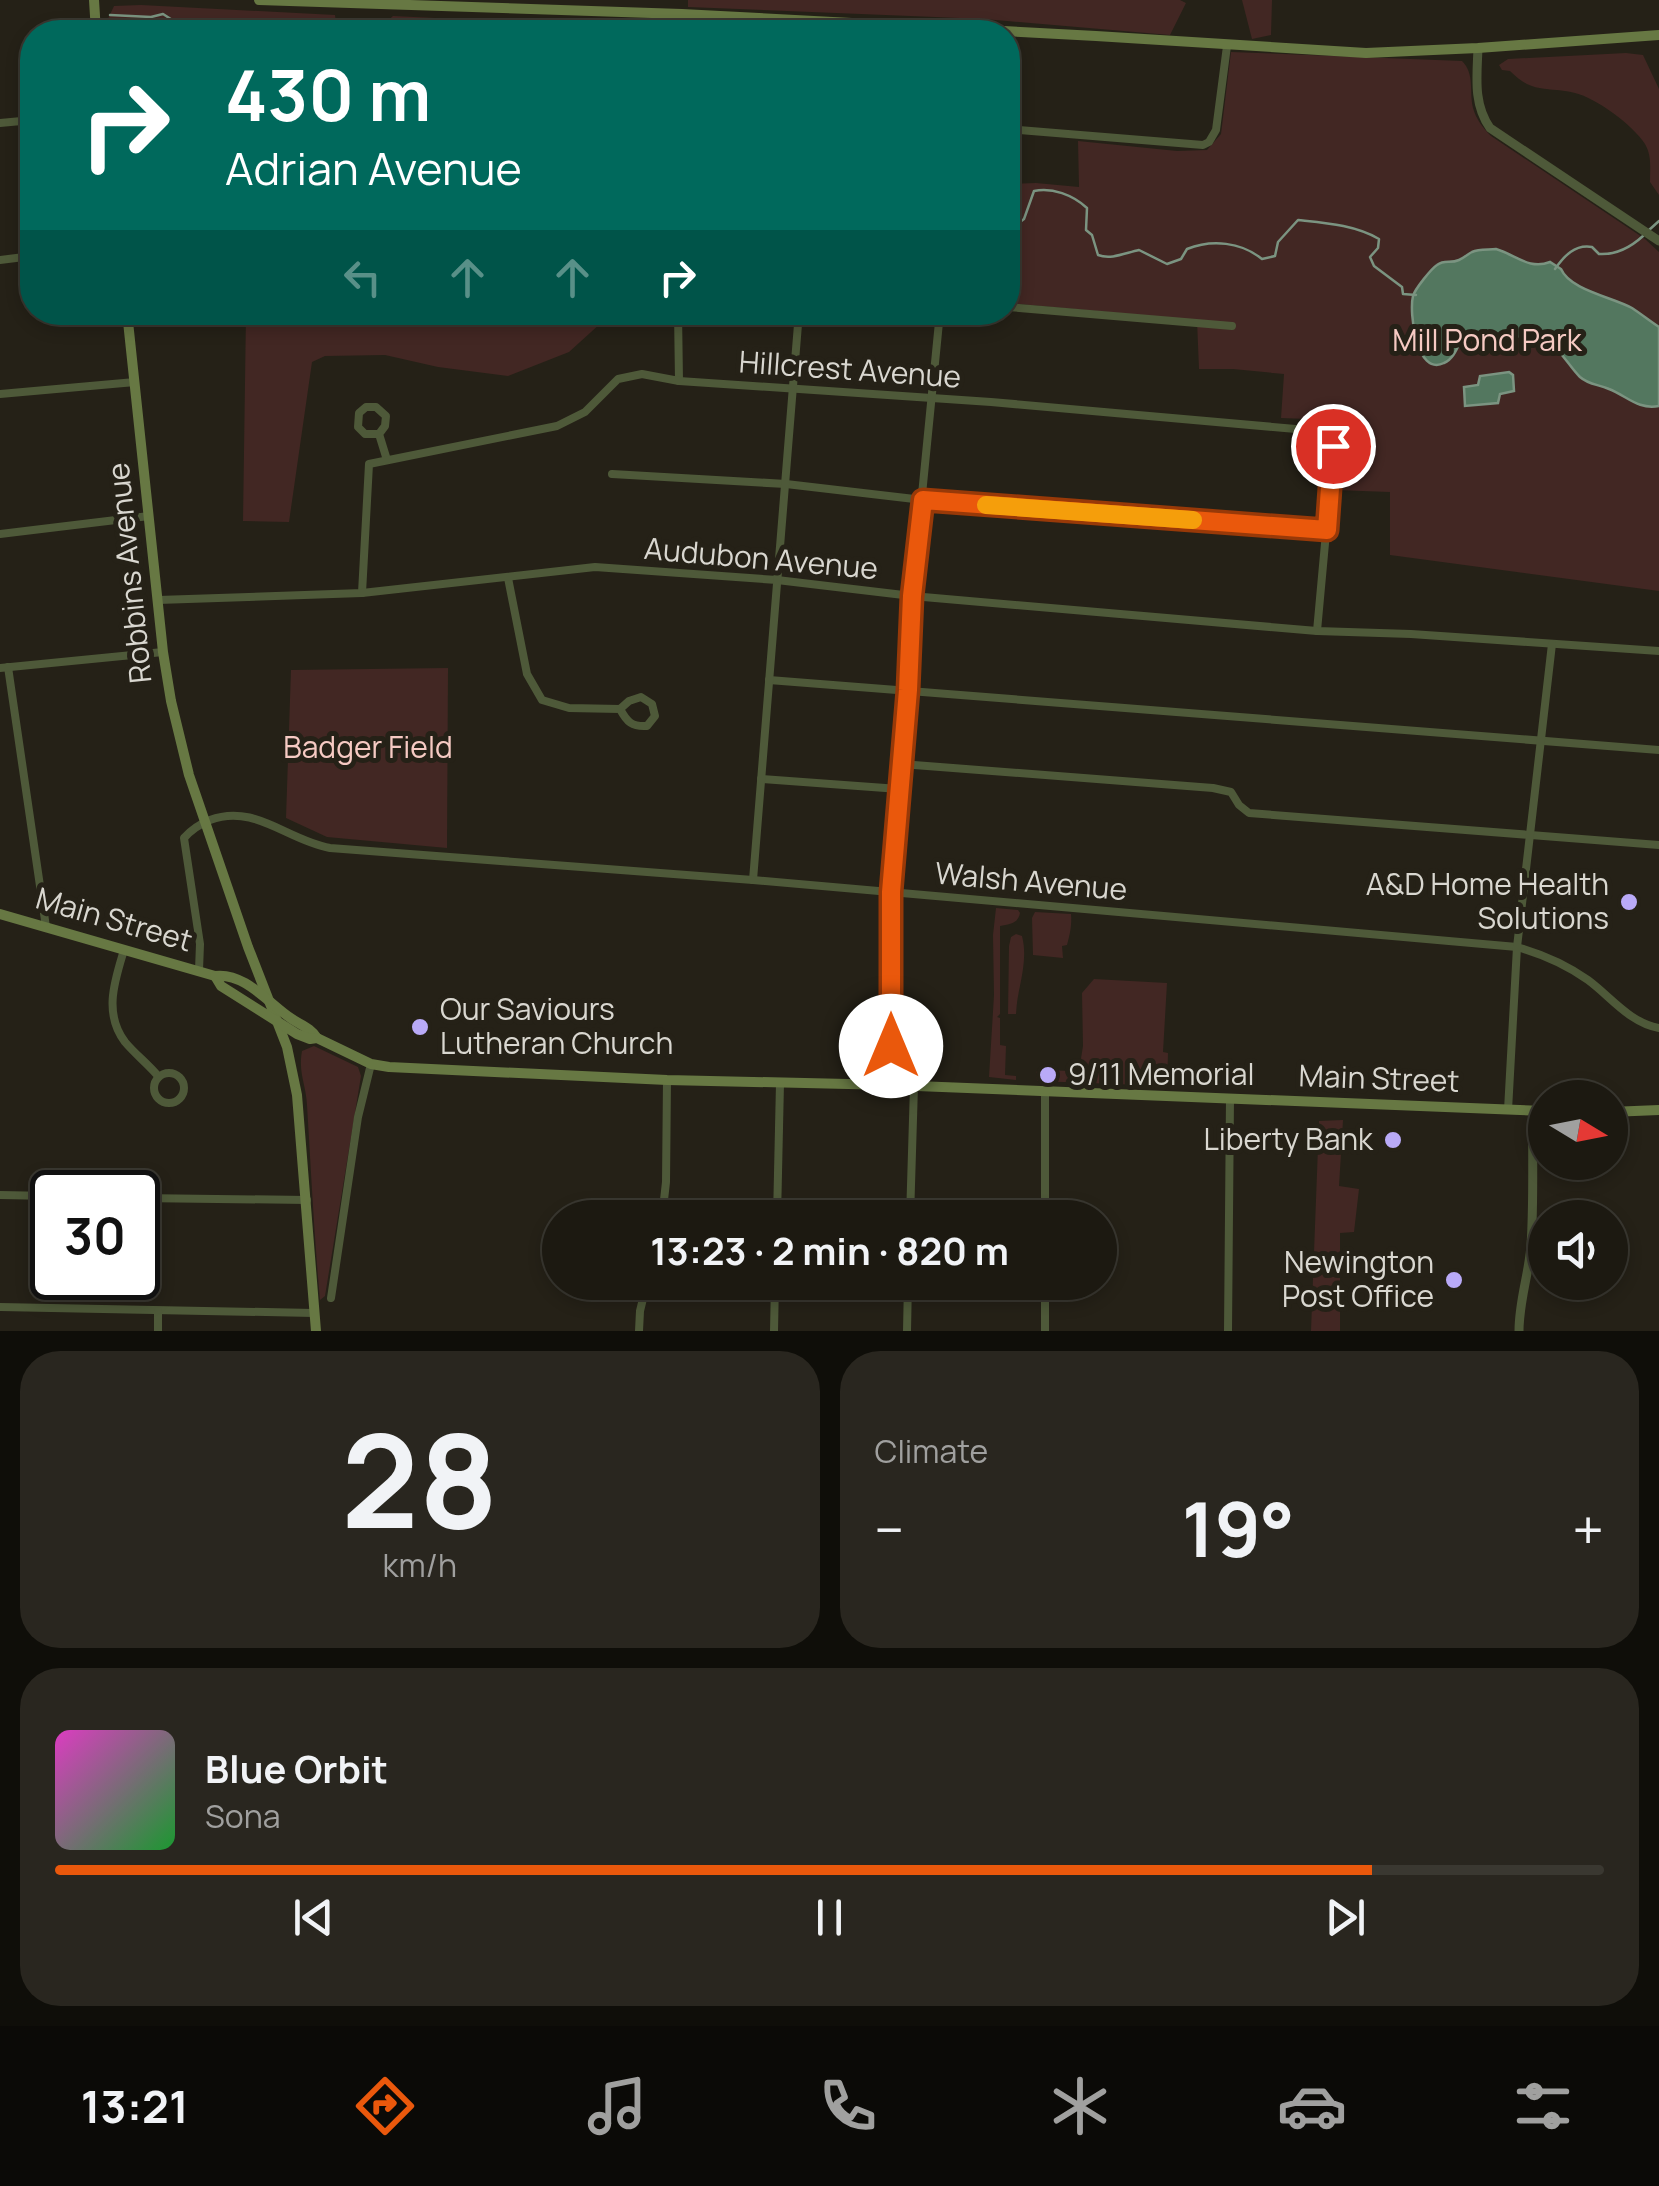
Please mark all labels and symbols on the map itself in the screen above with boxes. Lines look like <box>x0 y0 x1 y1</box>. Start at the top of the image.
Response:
park label: Mill Pond Park <box>1392 319 1583 360</box>
street label: Hillcrest Avenue <box>738 340 963 397</box>
pin <box>1291 404 1376 489</box>
street label: Robbins Avenue <box>97 461 160 685</box>
street label: Audubon Avenue <box>643 527 880 588</box>
park label: Badger Field <box>283 726 453 767</box>
street label: Walsh Avenue <box>933 852 1129 909</box>
place label: A&D Home Health Solutions <box>1366 863 1609 938</box>
street label: Main Street <box>31 877 197 960</box>
marker: A&D Home Health Solutions <box>1618 891 1640 913</box>
place label: Our Saviours Lutheran Church <box>440 988 673 1063</box>
position arrow <box>839 994 943 1098</box>
marker: Our Saviours Lutheran Church <box>409 1016 431 1038</box>
place label: 9/11 Memorial <box>1068 1053 1255 1094</box>
street label: Main Street <box>1298 1054 1460 1101</box>
marker: 9/11 Memorial <box>1037 1064 1059 1086</box>
north arrow <box>1528 1080 1628 1180</box>
place label: Liberty Bank <box>1203 1118 1374 1159</box>
marker: Liberty Bank <box>1382 1129 1404 1151</box>
speed limit sign: 30 <box>30 1170 160 1300</box>
place label: Newington Post Office <box>1282 1241 1434 1316</box>
marker: Newington Post Office <box>1443 1269 1465 1291</box>

